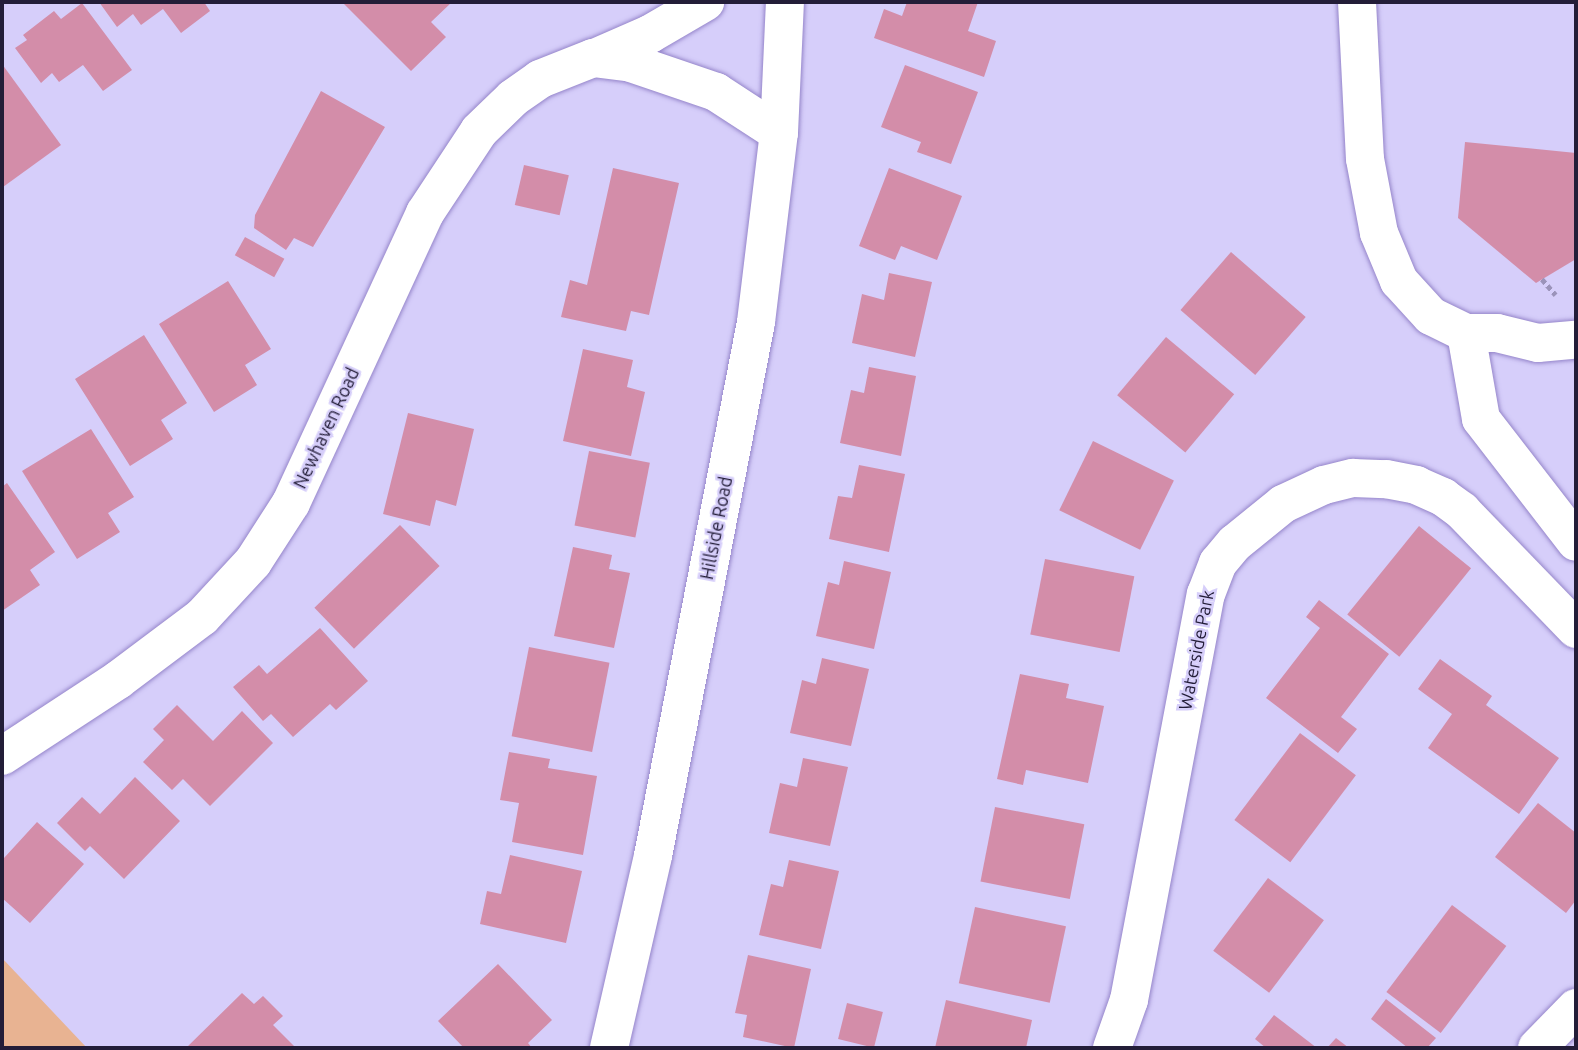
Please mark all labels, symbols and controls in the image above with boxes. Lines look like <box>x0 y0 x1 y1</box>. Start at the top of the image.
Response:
street label: Newhaven Road <box>289 364 363 492</box>
street label: Hillside Road <box>695 475 737 581</box>
street label: Waterside Park <box>1174 588 1218 712</box>

